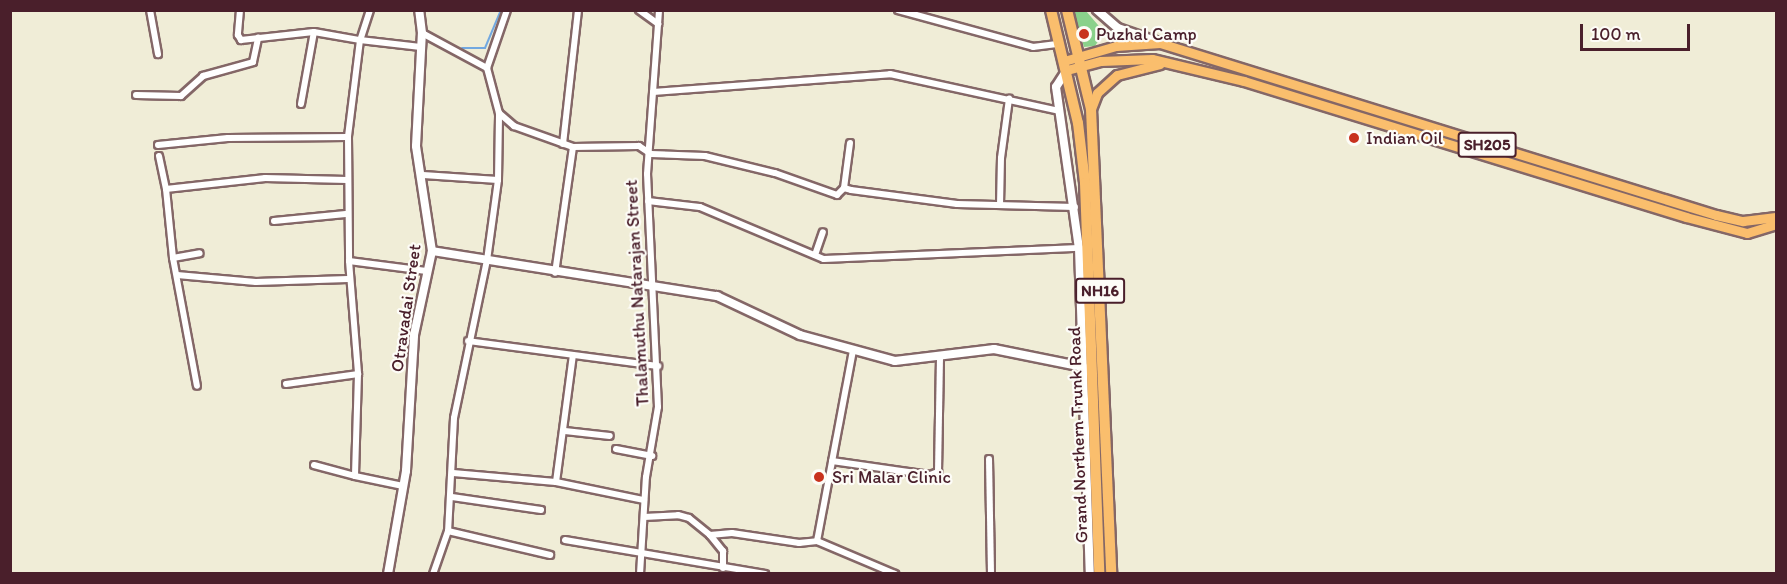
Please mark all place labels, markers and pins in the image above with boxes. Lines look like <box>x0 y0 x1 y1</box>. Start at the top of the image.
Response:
place label: Puzhal Camp <box>1096 23 1197 45</box>
marker: Puzhal Camp <box>1077 27 1091 41</box>
place label: Indian Oil <box>1366 127 1443 149</box>
marker: Indian Oil <box>1347 131 1361 145</box>
place label: Sri Malar Clinic <box>832 466 950 488</box>
marker: Sri Malar Clinic <box>810 468 828 486</box>

